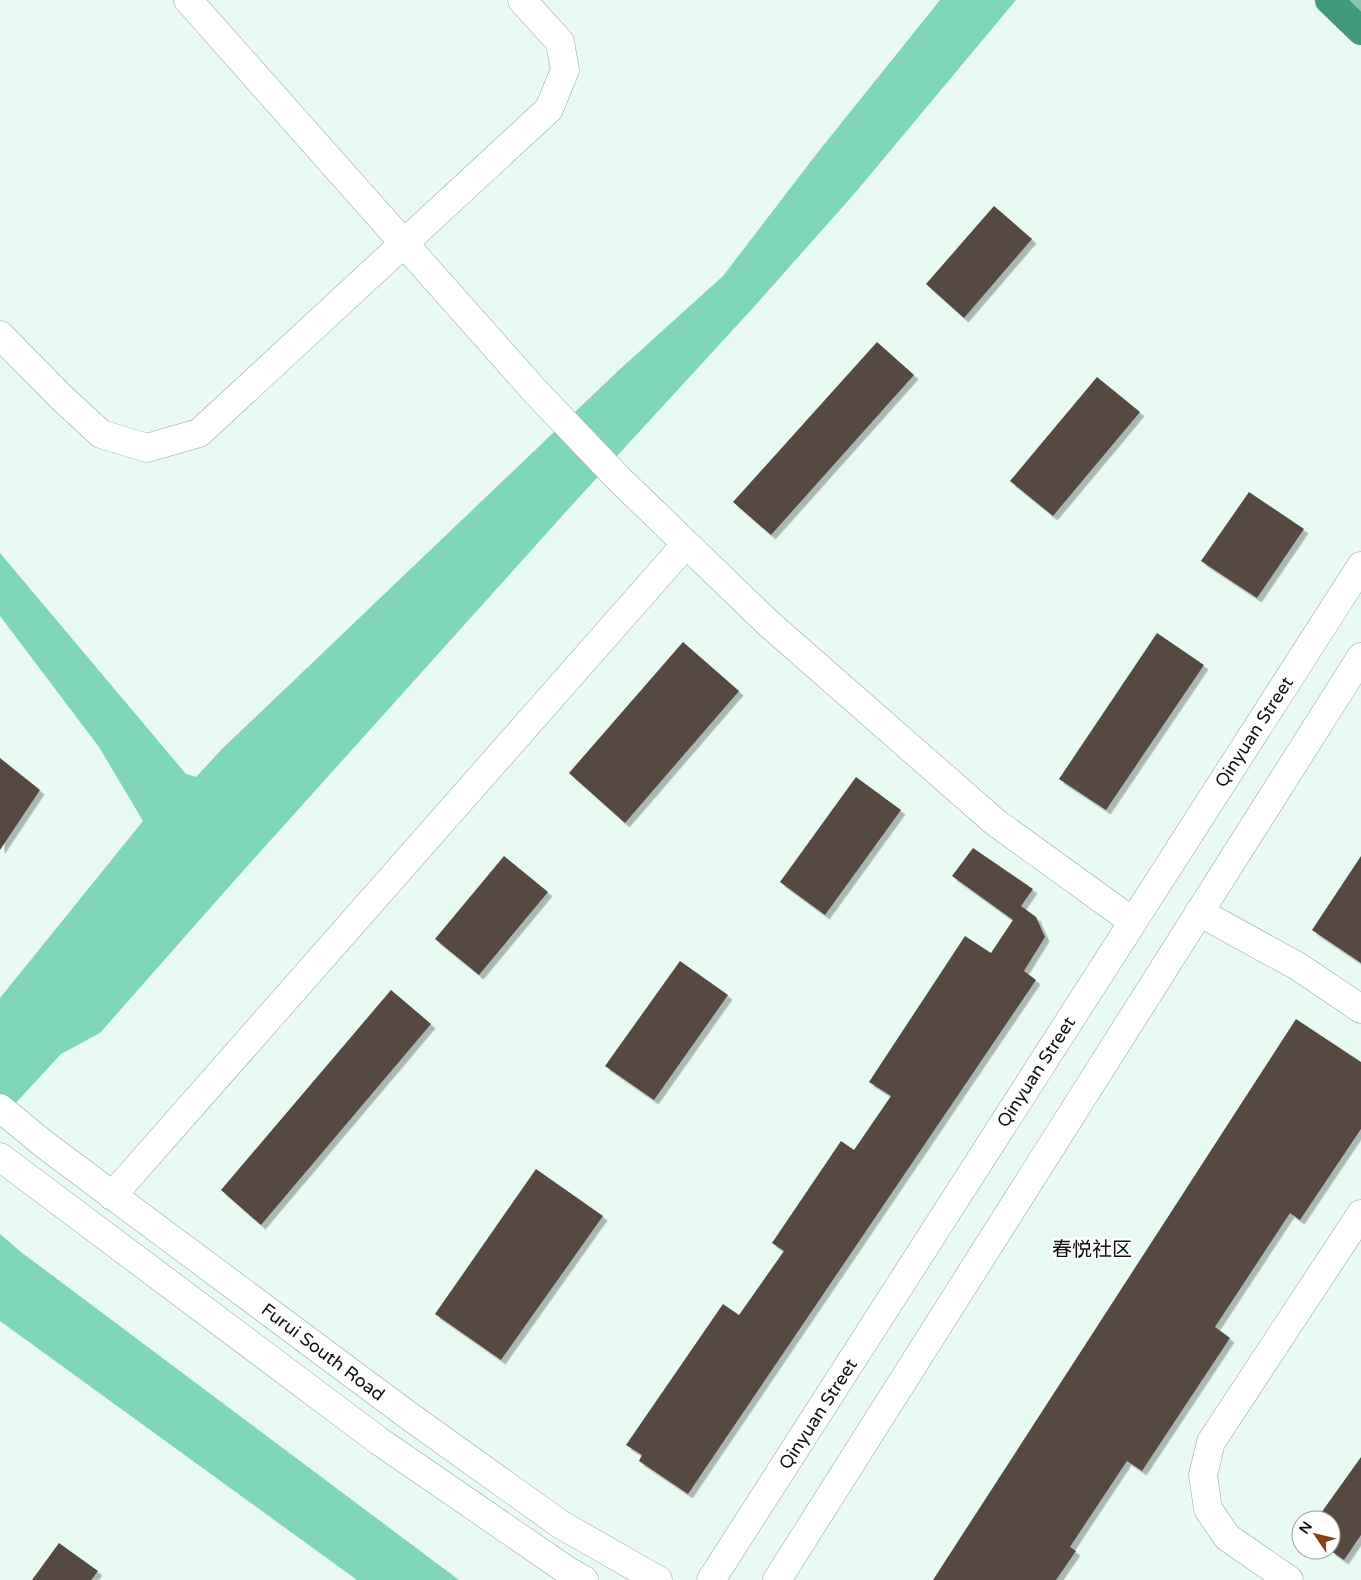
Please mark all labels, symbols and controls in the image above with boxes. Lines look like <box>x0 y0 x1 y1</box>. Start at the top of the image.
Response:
street label: Qinyuan Street <box>1210 672 1298 791</box>
street label: Qinyuan Street <box>992 1012 1080 1131</box>
district label: 春悦社区 <box>1052 1238 1132 1262</box>
street label: Furui South Road <box>257 1298 389 1406</box>
street label: Qinyuan Street <box>774 1354 862 1473</box>
north arrow <box>1291 1510 1341 1560</box>
text: N <box>1296 1518 1316 1537</box>

